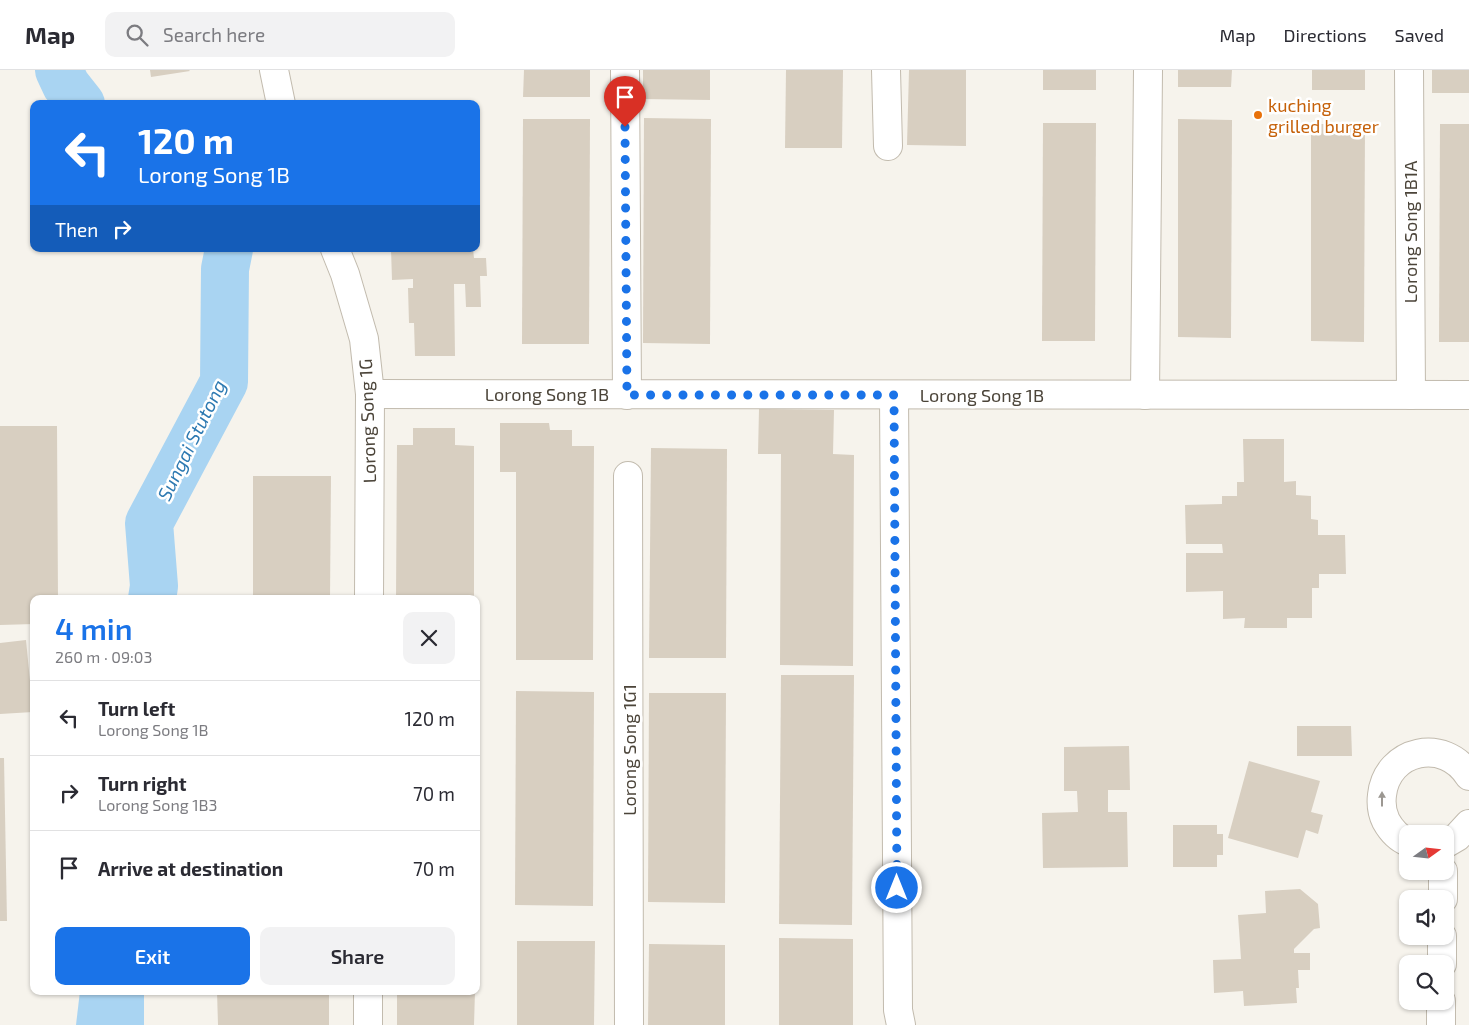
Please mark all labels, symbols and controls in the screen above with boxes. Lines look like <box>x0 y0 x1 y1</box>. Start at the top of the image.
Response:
search box <box>105 12 455 57</box>
text: Map <box>25 20 75 49</box>
icon: search <box>123 21 151 49</box>
text: Search here <box>163 23 265 46</box>
text: Map <box>1219 24 1256 46</box>
text: Directions <box>1284 24 1367 46</box>
text: Saved <box>1395 24 1444 46</box>
pin <box>604 76 646 127</box>
icon: arrive <box>611 83 639 111</box>
place label: kuching grilled burger <box>1268 94 1379 137</box>
marker: kuching grilled burger <box>1252 109 1264 121</box>
text: 120 m <box>138 119 234 161</box>
icon: left <box>55 120 120 185</box>
street label: Lorong Song 1B1A <box>1399 160 1421 303</box>
text: Lorong Song 1B <box>138 161 290 187</box>
icon: right <box>108 215 136 243</box>
text: Then <box>55 218 98 241</box>
street label: Lorong Song 1G <box>354 358 380 484</box>
water label: Sungai Stutong <box>152 376 230 504</box>
street label: Lorong Song 1B <box>485 383 609 405</box>
street label: Lorong Song 1B <box>920 384 1044 406</box>
text: 4 min <box>55 610 133 646</box>
button: close <box>403 612 455 664</box>
text: 260 m · 09:03 <box>55 647 152 666</box>
street label: Lorong Song 1G1 <box>618 684 640 816</box>
text: Turn left <box>98 697 175 720</box>
icon: left <box>55 704 83 732</box>
text: 120 m <box>404 707 455 730</box>
text: Lorong Song 1B <box>98 720 209 739</box>
text: Turn right <box>98 772 186 795</box>
icon: right <box>55 779 83 807</box>
text: 70 m <box>413 782 455 805</box>
one-way arrow <box>1378 790 1386 806</box>
text: Lorong Song 1B3 <box>98 795 217 814</box>
north arrow <box>1399 825 1454 880</box>
map controls <box>1399 825 1454 1010</box>
icon: arrive <box>55 854 83 882</box>
text: Arrive at destination <box>98 857 283 880</box>
text: 70 m <box>413 857 455 880</box>
position arrow <box>870 861 922 913</box>
button: sound <box>1399 890 1454 945</box>
button: Exit <box>55 927 250 985</box>
button: Share <box>260 927 455 985</box>
button: search <box>1399 955 1454 1010</box>

